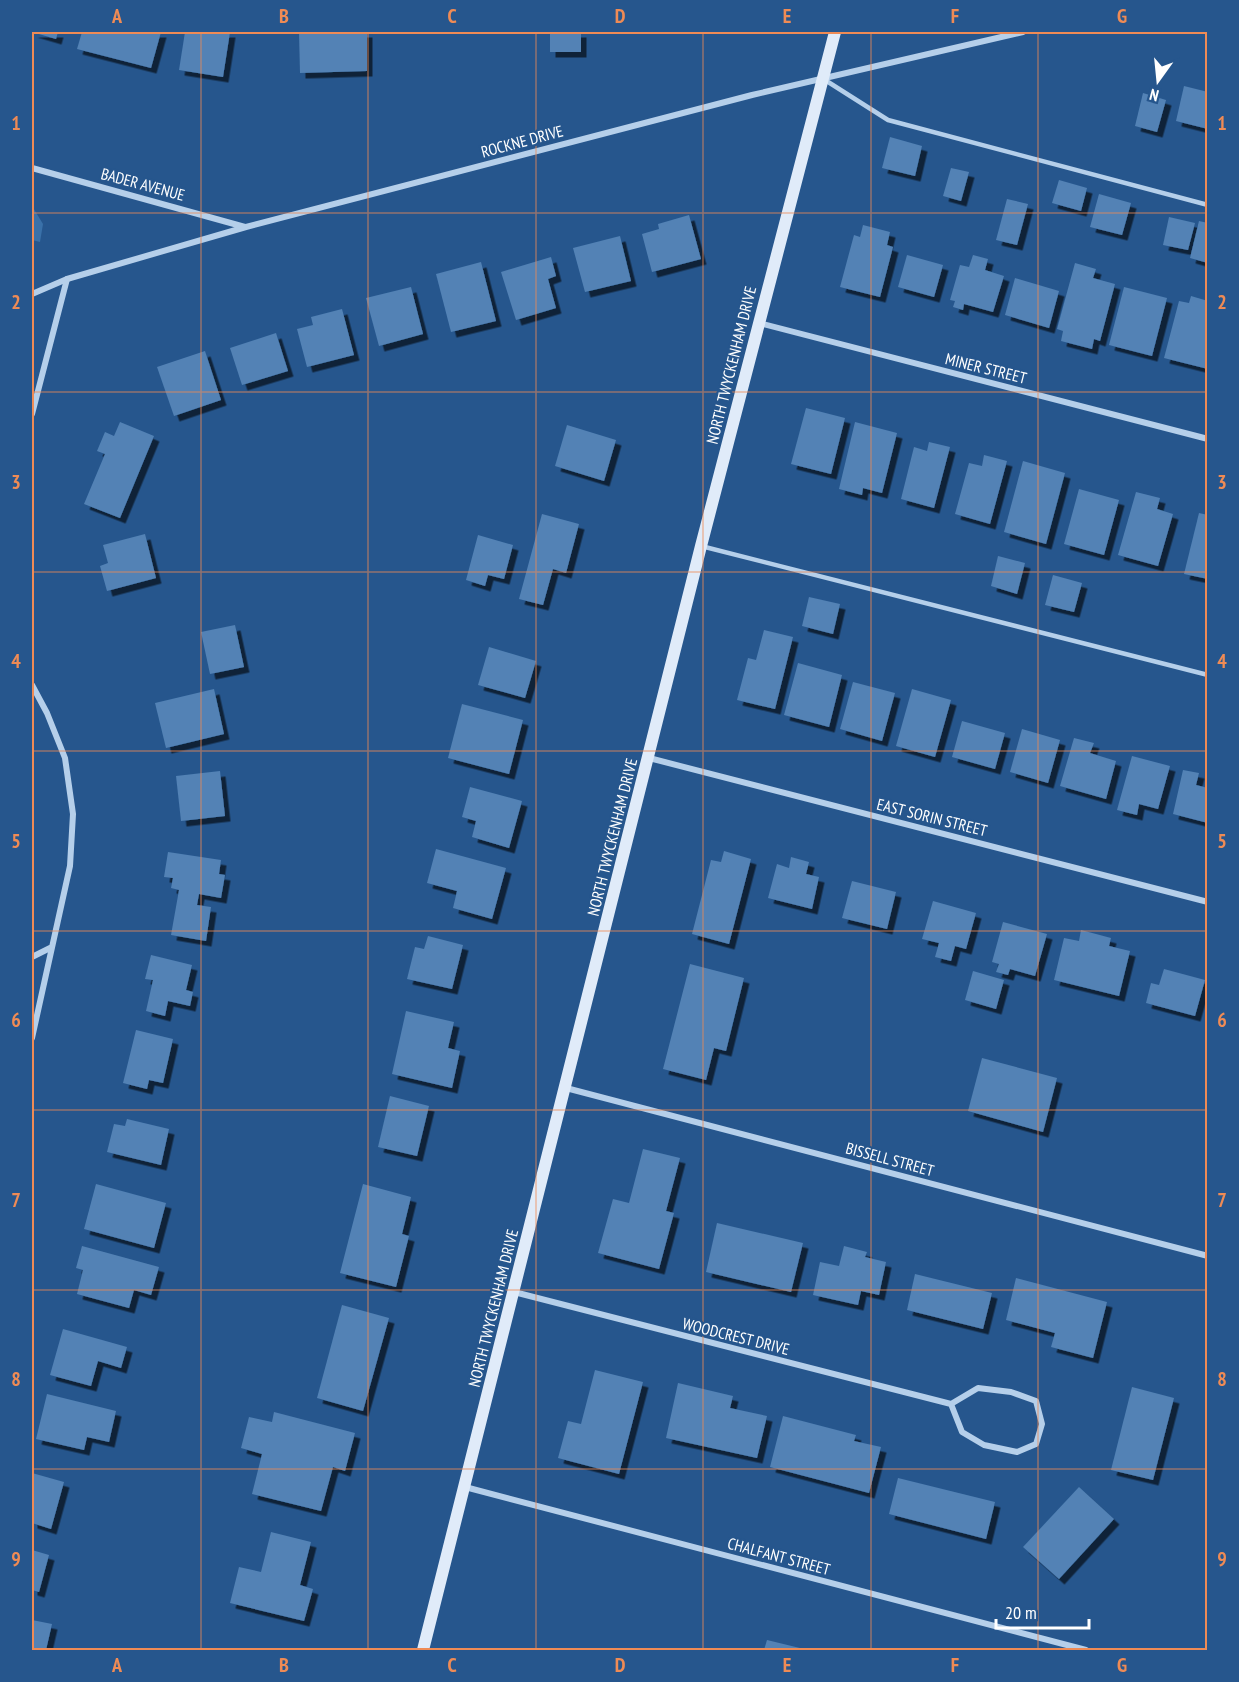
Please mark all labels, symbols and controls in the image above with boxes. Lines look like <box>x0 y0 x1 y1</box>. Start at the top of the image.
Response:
text: A <box>111 3 123 29</box>
text: B <box>279 3 289 29</box>
text: C <box>447 3 457 29</box>
text: D <box>615 3 626 29</box>
text: E <box>783 3 791 29</box>
text: F <box>951 3 959 29</box>
text: G <box>1117 3 1127 29</box>
north arrow <box>1128 51 1188 111</box>
text: N <box>1147 85 1161 106</box>
text: 1 <box>11 110 21 136</box>
text: 1 <box>1217 110 1227 136</box>
street label: ROCKNE DRIVE <box>479 120 565 162</box>
street label: BADER AVENUE <box>99 163 187 205</box>
street label: NORTH TWYCKENHAM DRIVE <box>702 284 760 446</box>
text: 2 <box>11 289 21 315</box>
text: 2 <box>1217 289 1227 315</box>
street label: MINER STREET <box>943 348 1029 388</box>
text: 3 <box>11 469 21 495</box>
text: 3 <box>1217 469 1227 495</box>
text: 4 <box>11 648 21 674</box>
text: 4 <box>1217 648 1227 674</box>
street label: NORTH TWYCKENHAM DRIVE <box>583 756 641 918</box>
street label: EAST SORIN STREET <box>875 794 989 840</box>
text: 5 <box>11 828 21 854</box>
text: 5 <box>1217 828 1227 854</box>
text: 6 <box>11 1007 21 1033</box>
text: 6 <box>1217 1007 1227 1033</box>
street label: BISSELL STREET <box>844 1138 936 1180</box>
text: 7 <box>11 1187 21 1213</box>
text: 7 <box>1217 1187 1227 1213</box>
street label: NORTH TWYCKENHAM DRIVE <box>464 1227 522 1389</box>
street label: WOODCREST DRIVE <box>681 1313 792 1359</box>
text: 8 <box>11 1366 21 1392</box>
text: 8 <box>1217 1366 1227 1392</box>
street label: CHALFANT STREET <box>725 1533 833 1579</box>
text: 9 <box>11 1546 21 1572</box>
text: 9 <box>1217 1546 1227 1572</box>
scale bar <box>996 1592 1089 1630</box>
text: 20 m <box>1005 1601 1037 1624</box>
text: A <box>111 1652 123 1678</box>
text: B <box>279 1652 289 1678</box>
text: C <box>447 1652 457 1678</box>
text: D <box>615 1652 626 1678</box>
text: E <box>783 1652 791 1678</box>
text: F <box>951 1652 959 1678</box>
text: G <box>1117 1652 1127 1678</box>

